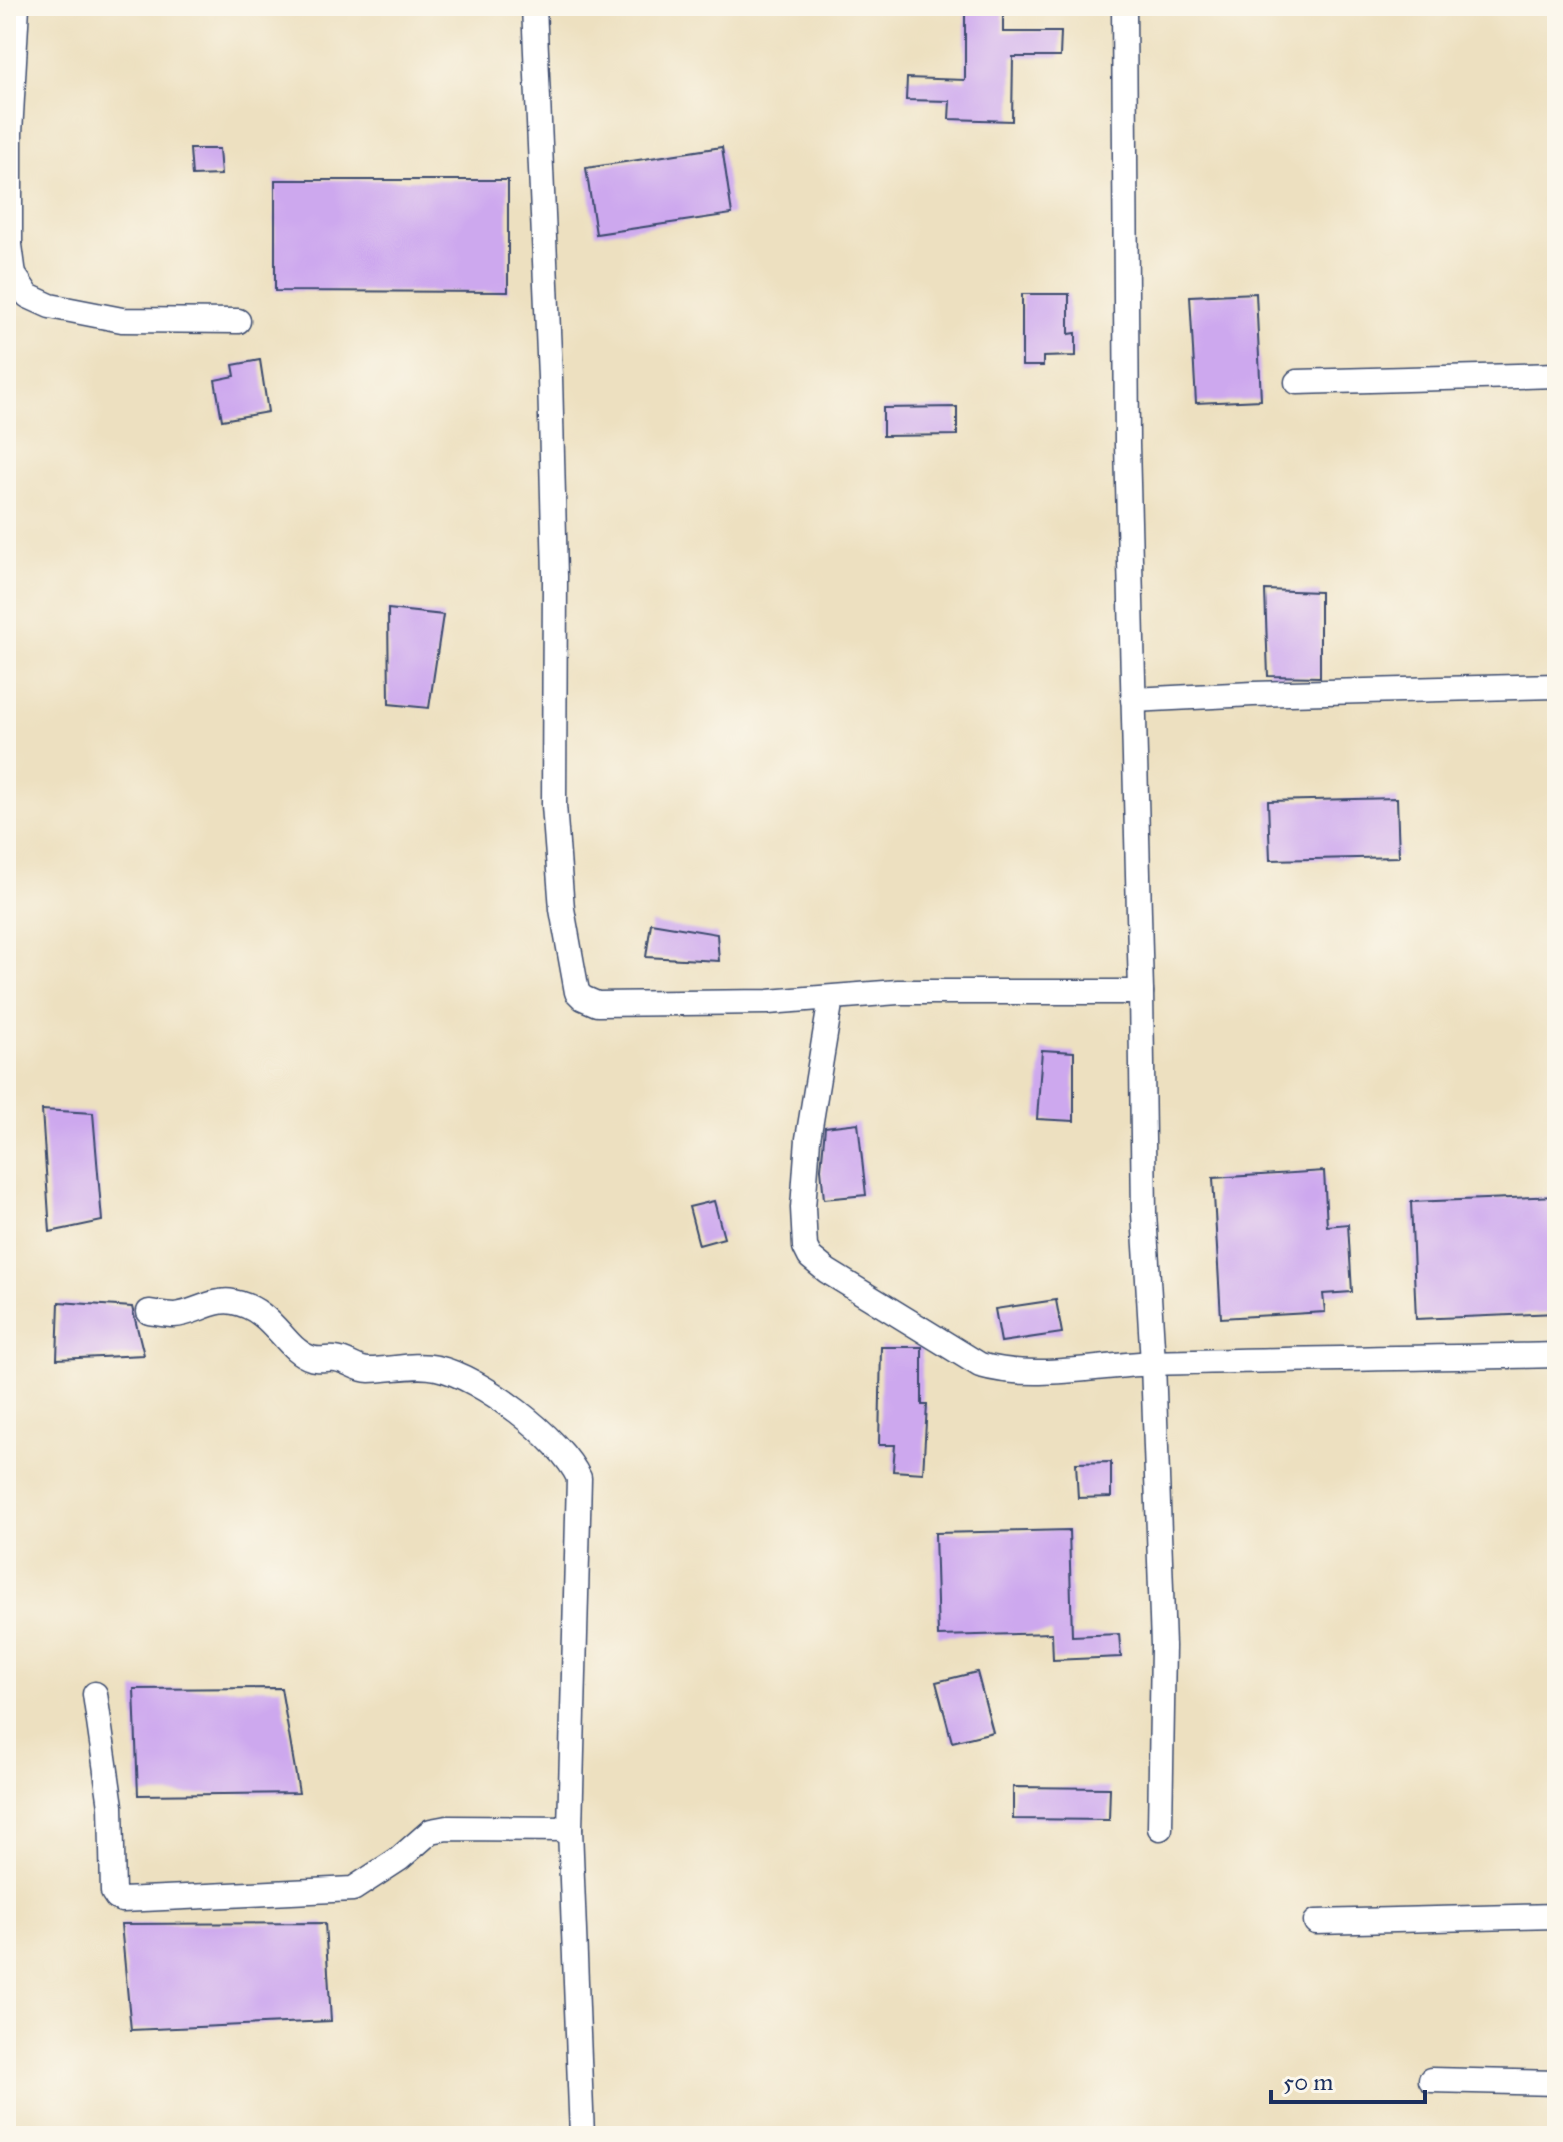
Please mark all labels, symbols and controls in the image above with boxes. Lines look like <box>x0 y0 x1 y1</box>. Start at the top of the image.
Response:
scale bar <box>1271 2054 1425 2104</box>
text: 50 m <box>1283 2067 1333 2097</box>

